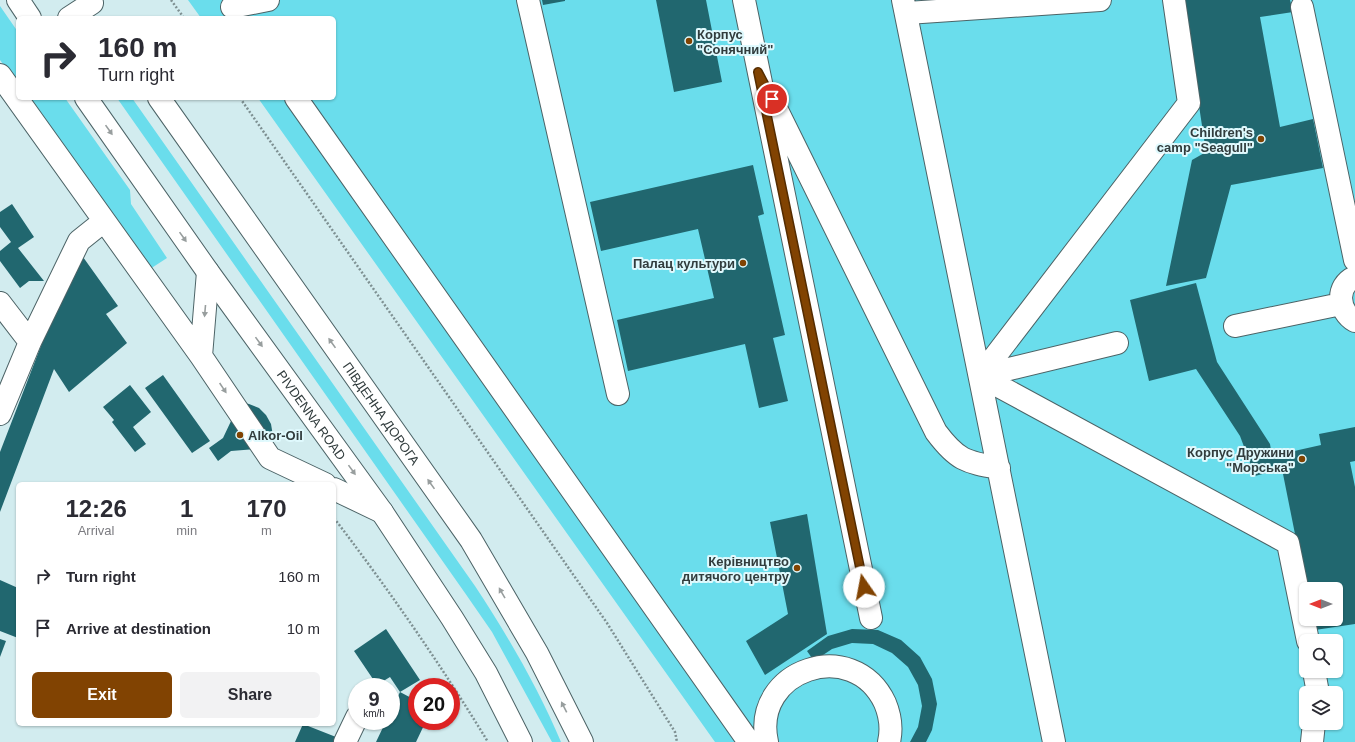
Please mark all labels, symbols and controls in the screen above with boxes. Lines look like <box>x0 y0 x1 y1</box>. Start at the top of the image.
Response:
place label: Корпус "Сонячний" <box>697 27 773 57</box>
icon: right <box>32 32 84 84</box>
text: 160 m <box>98 32 177 63</box>
marker: Корпус "Сонячний" <box>684 36 694 46</box>
text: Turn right <box>98 65 174 85</box>
pin <box>755 82 789 116</box>
icon: arrive <box>761 88 783 110</box>
one-way arrow <box>105 125 113 135</box>
place label: Children's camp "Seagull" <box>1157 125 1253 155</box>
marker: Children's camp "Seagull" <box>1256 134 1266 144</box>
one-way arrow <box>179 231 187 242</box>
place label: Палац культури <box>633 256 735 271</box>
marker: Палац культури <box>738 258 748 268</box>
one-way arrow <box>202 305 208 317</box>
one-way arrow <box>255 337 263 347</box>
one-way arrow <box>328 338 336 349</box>
street label: ПІВДЕННА ДОРОГА <box>340 359 423 468</box>
street label: PIVDENNA ROAD <box>274 367 349 463</box>
one-way arrow <box>219 383 227 394</box>
place label: Alkor-Oil <box>248 428 303 443</box>
marker: Alkor-Oil <box>235 430 245 440</box>
place label: Корпус Дружини "Морська" <box>1187 445 1294 475</box>
marker: Корпус Дружини "Морська" <box>1297 454 1307 464</box>
one-way arrow <box>348 465 356 475</box>
one-way arrow <box>428 479 436 489</box>
text: 12:26 <box>65 495 127 522</box>
text: 1 <box>180 495 193 522</box>
text: 170 <box>247 495 287 522</box>
text: Arrival <box>78 523 115 538</box>
text: min <box>176 523 197 538</box>
text: m <box>261 523 272 538</box>
place label: Керівництво дитячого центру <box>682 554 790 584</box>
marker: Керівництво дитячого центру <box>792 563 802 573</box>
icon: right <box>32 565 54 587</box>
position arrow <box>843 566 885 608</box>
text: Turn right <box>66 568 136 585</box>
text: 160 m <box>278 568 320 585</box>
north arrow <box>1299 582 1343 626</box>
map controls <box>1299 582 1343 730</box>
one-way arrow <box>499 587 506 599</box>
icon: arrive <box>32 617 54 639</box>
text: Arrive at destination <box>66 620 211 637</box>
text: 10 m <box>287 620 320 637</box>
button: search <box>1299 634 1343 678</box>
button: Exit <box>32 672 172 718</box>
button: Share <box>180 672 320 718</box>
speed limit sign: 20 <box>408 678 460 730</box>
button: layers <box>1299 686 1343 730</box>
text: 9 <box>368 688 380 710</box>
one-way arrow <box>561 701 567 713</box>
text: km/h <box>363 708 385 719</box>

